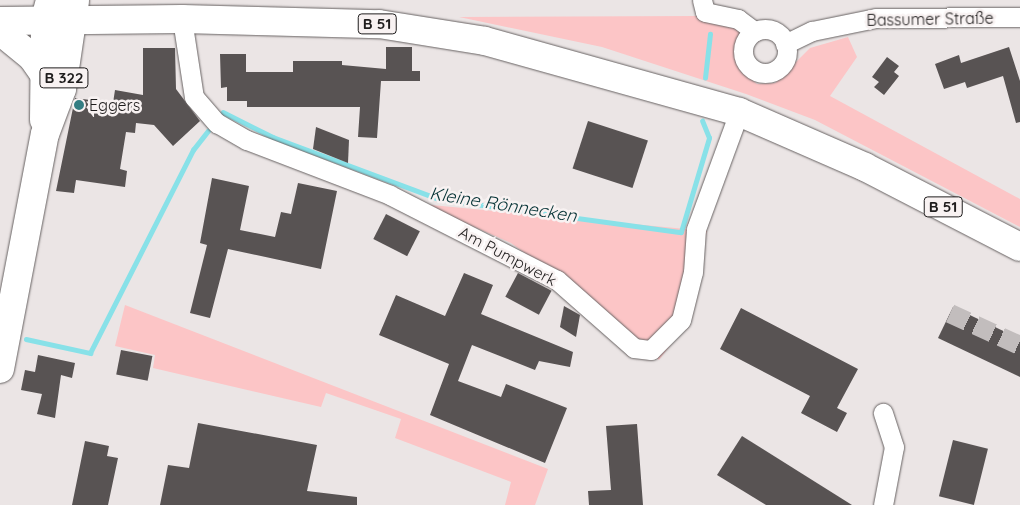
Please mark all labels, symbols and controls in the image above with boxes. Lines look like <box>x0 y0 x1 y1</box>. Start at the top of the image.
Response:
street label: Bassumer Straße <box>866 8 994 30</box>
road number: B 51 <box>357 12 397 36</box>
road number: B 322 <box>39 66 89 90</box>
place label: Eggers <box>89 95 140 115</box>
marker: Eggers <box>73 99 85 111</box>
water label: Kleine Rönnecken <box>428 183 578 227</box>
road number: B 51 <box>923 194 963 220</box>
street label: Am Pumpwerk <box>456 222 560 290</box>

